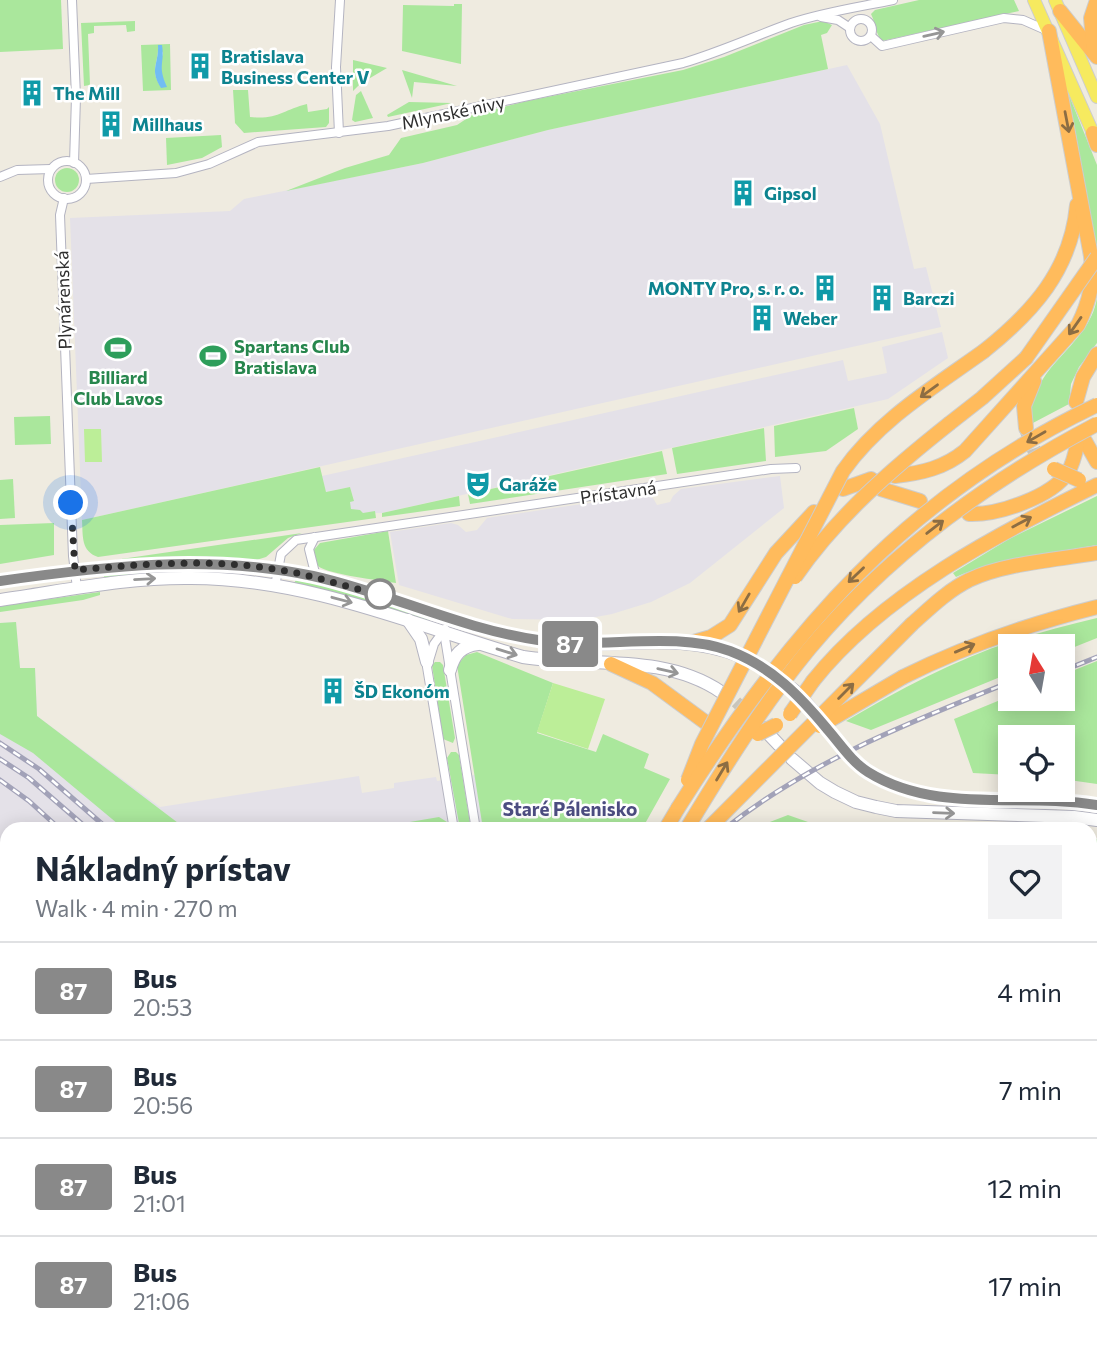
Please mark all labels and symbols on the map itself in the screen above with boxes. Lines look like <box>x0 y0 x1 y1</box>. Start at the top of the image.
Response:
one-way arrow <box>922 26 945 40</box>
place label: Bratislava Business Center V <box>221 45 370 88</box>
building icon: Bratislava Business Center V <box>185 51 215 81</box>
building icon: The Mill <box>17 78 47 108</box>
place label: The Mill <box>53 82 120 104</box>
street label: Mlynské nivy <box>399 90 507 134</box>
building icon: Millhaus <box>96 109 126 139</box>
one-way arrow <box>1061 110 1075 133</box>
place label: Millhaus <box>132 113 203 135</box>
building icon: Gipsol <box>728 178 758 208</box>
place label: Gipsol <box>764 182 817 204</box>
street label: Plynárenská <box>50 250 76 350</box>
building icon: MONTY Pro, s. r. o. <box>810 273 840 303</box>
place label: MONTY Pro, s. r. o. <box>648 277 804 299</box>
building icon: Barczi <box>867 283 897 313</box>
place label: Barczi <box>903 287 955 309</box>
building icon: Weber <box>747 303 777 333</box>
place label: Weber <box>783 307 838 329</box>
one-way arrow <box>1068 316 1083 335</box>
sports icon: Billiard Club Lavos <box>103 333 133 363</box>
place label: Spartans Club Bratislava <box>234 335 350 378</box>
sports icon: Spartans Club Bratislava <box>198 341 228 371</box>
place label: Billiard Club Lavos <box>73 366 163 409</box>
one-way arrow <box>919 383 938 398</box>
one-way arrow <box>1027 430 1047 444</box>
theatre icon: Garáže <box>463 469 493 499</box>
place label: Garáže <box>499 473 557 495</box>
street label: Prístavná <box>578 476 658 508</box>
your location <box>53 485 88 520</box>
one-way arrow <box>1011 515 1032 528</box>
one-way arrow <box>925 520 943 535</box>
one-way arrow <box>848 566 865 583</box>
one-way arrow <box>133 573 156 586</box>
unlabelled marker <box>365 579 395 609</box>
one-way arrow <box>737 592 751 612</box>
one-way arrow <box>331 595 353 608</box>
line badge: 87 <box>538 621 602 667</box>
north arrow <box>998 634 1074 710</box>
one-way arrow <box>954 641 975 654</box>
one-way arrow <box>496 647 518 660</box>
one-way arrow <box>656 664 679 678</box>
building icon: ŠD Ekonóm <box>318 676 348 706</box>
place label: ŠD Ekonóm <box>354 680 450 702</box>
one-way arrow <box>837 683 854 700</box>
one-way arrow <box>715 762 729 782</box>
district label: Staré Pálenisko <box>503 797 637 820</box>
one-way arrow <box>932 807 955 820</box>

